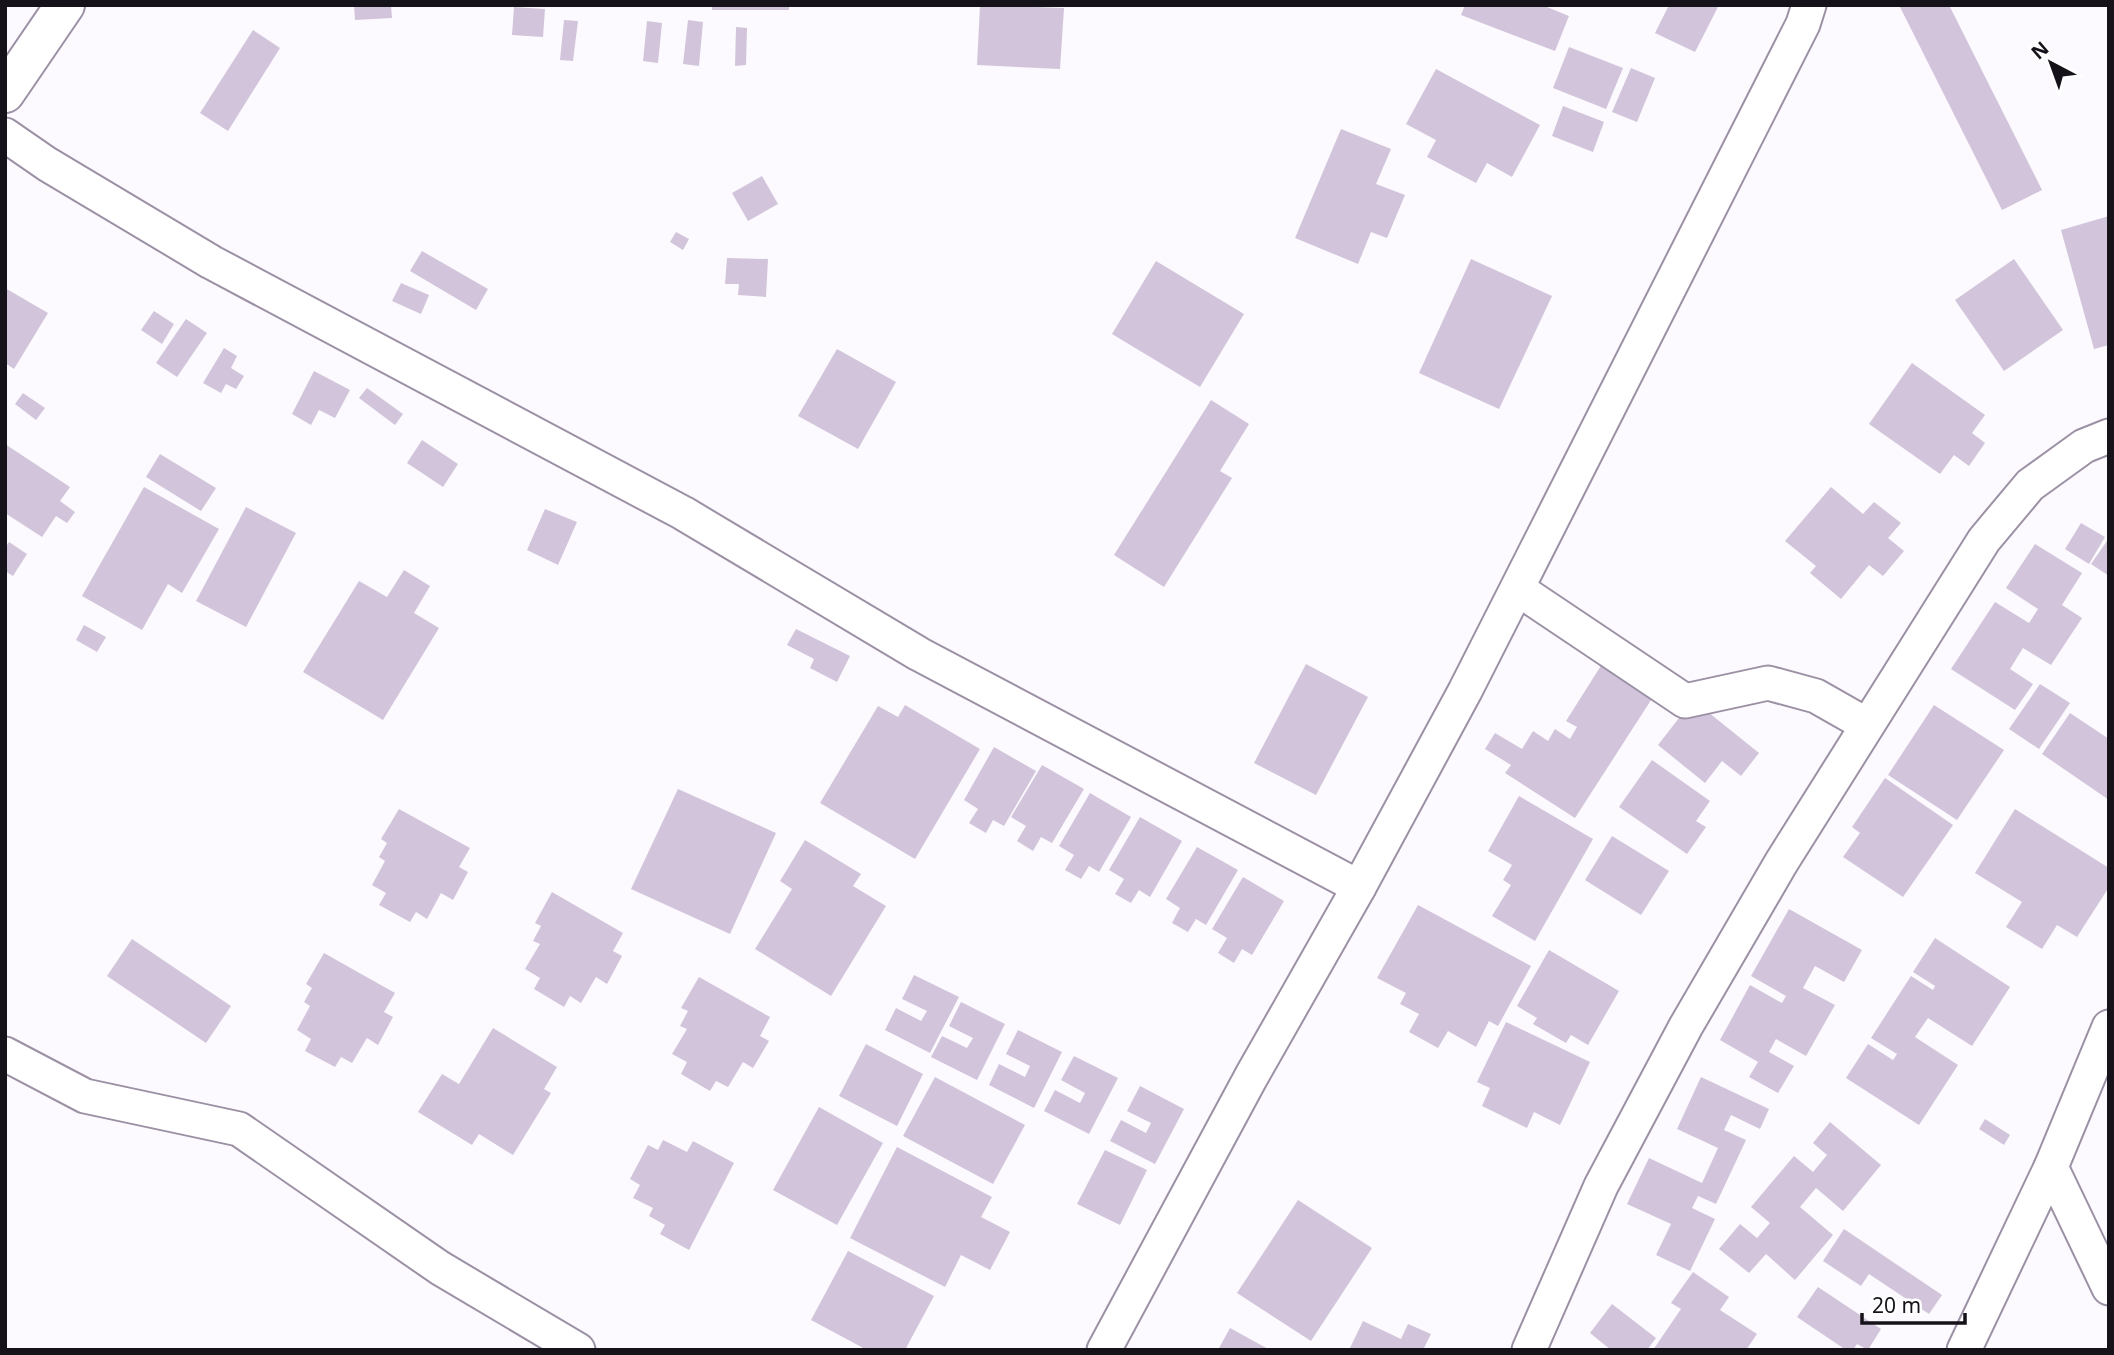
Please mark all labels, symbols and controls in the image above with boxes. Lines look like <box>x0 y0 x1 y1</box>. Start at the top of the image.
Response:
north arrow <box>2016 28 2086 98</box>
text: N <box>2025 35 2054 65</box>
scale bar <box>1862 1282 1965 1326</box>
text: 20 m <box>1872 1291 1921 1319</box>

